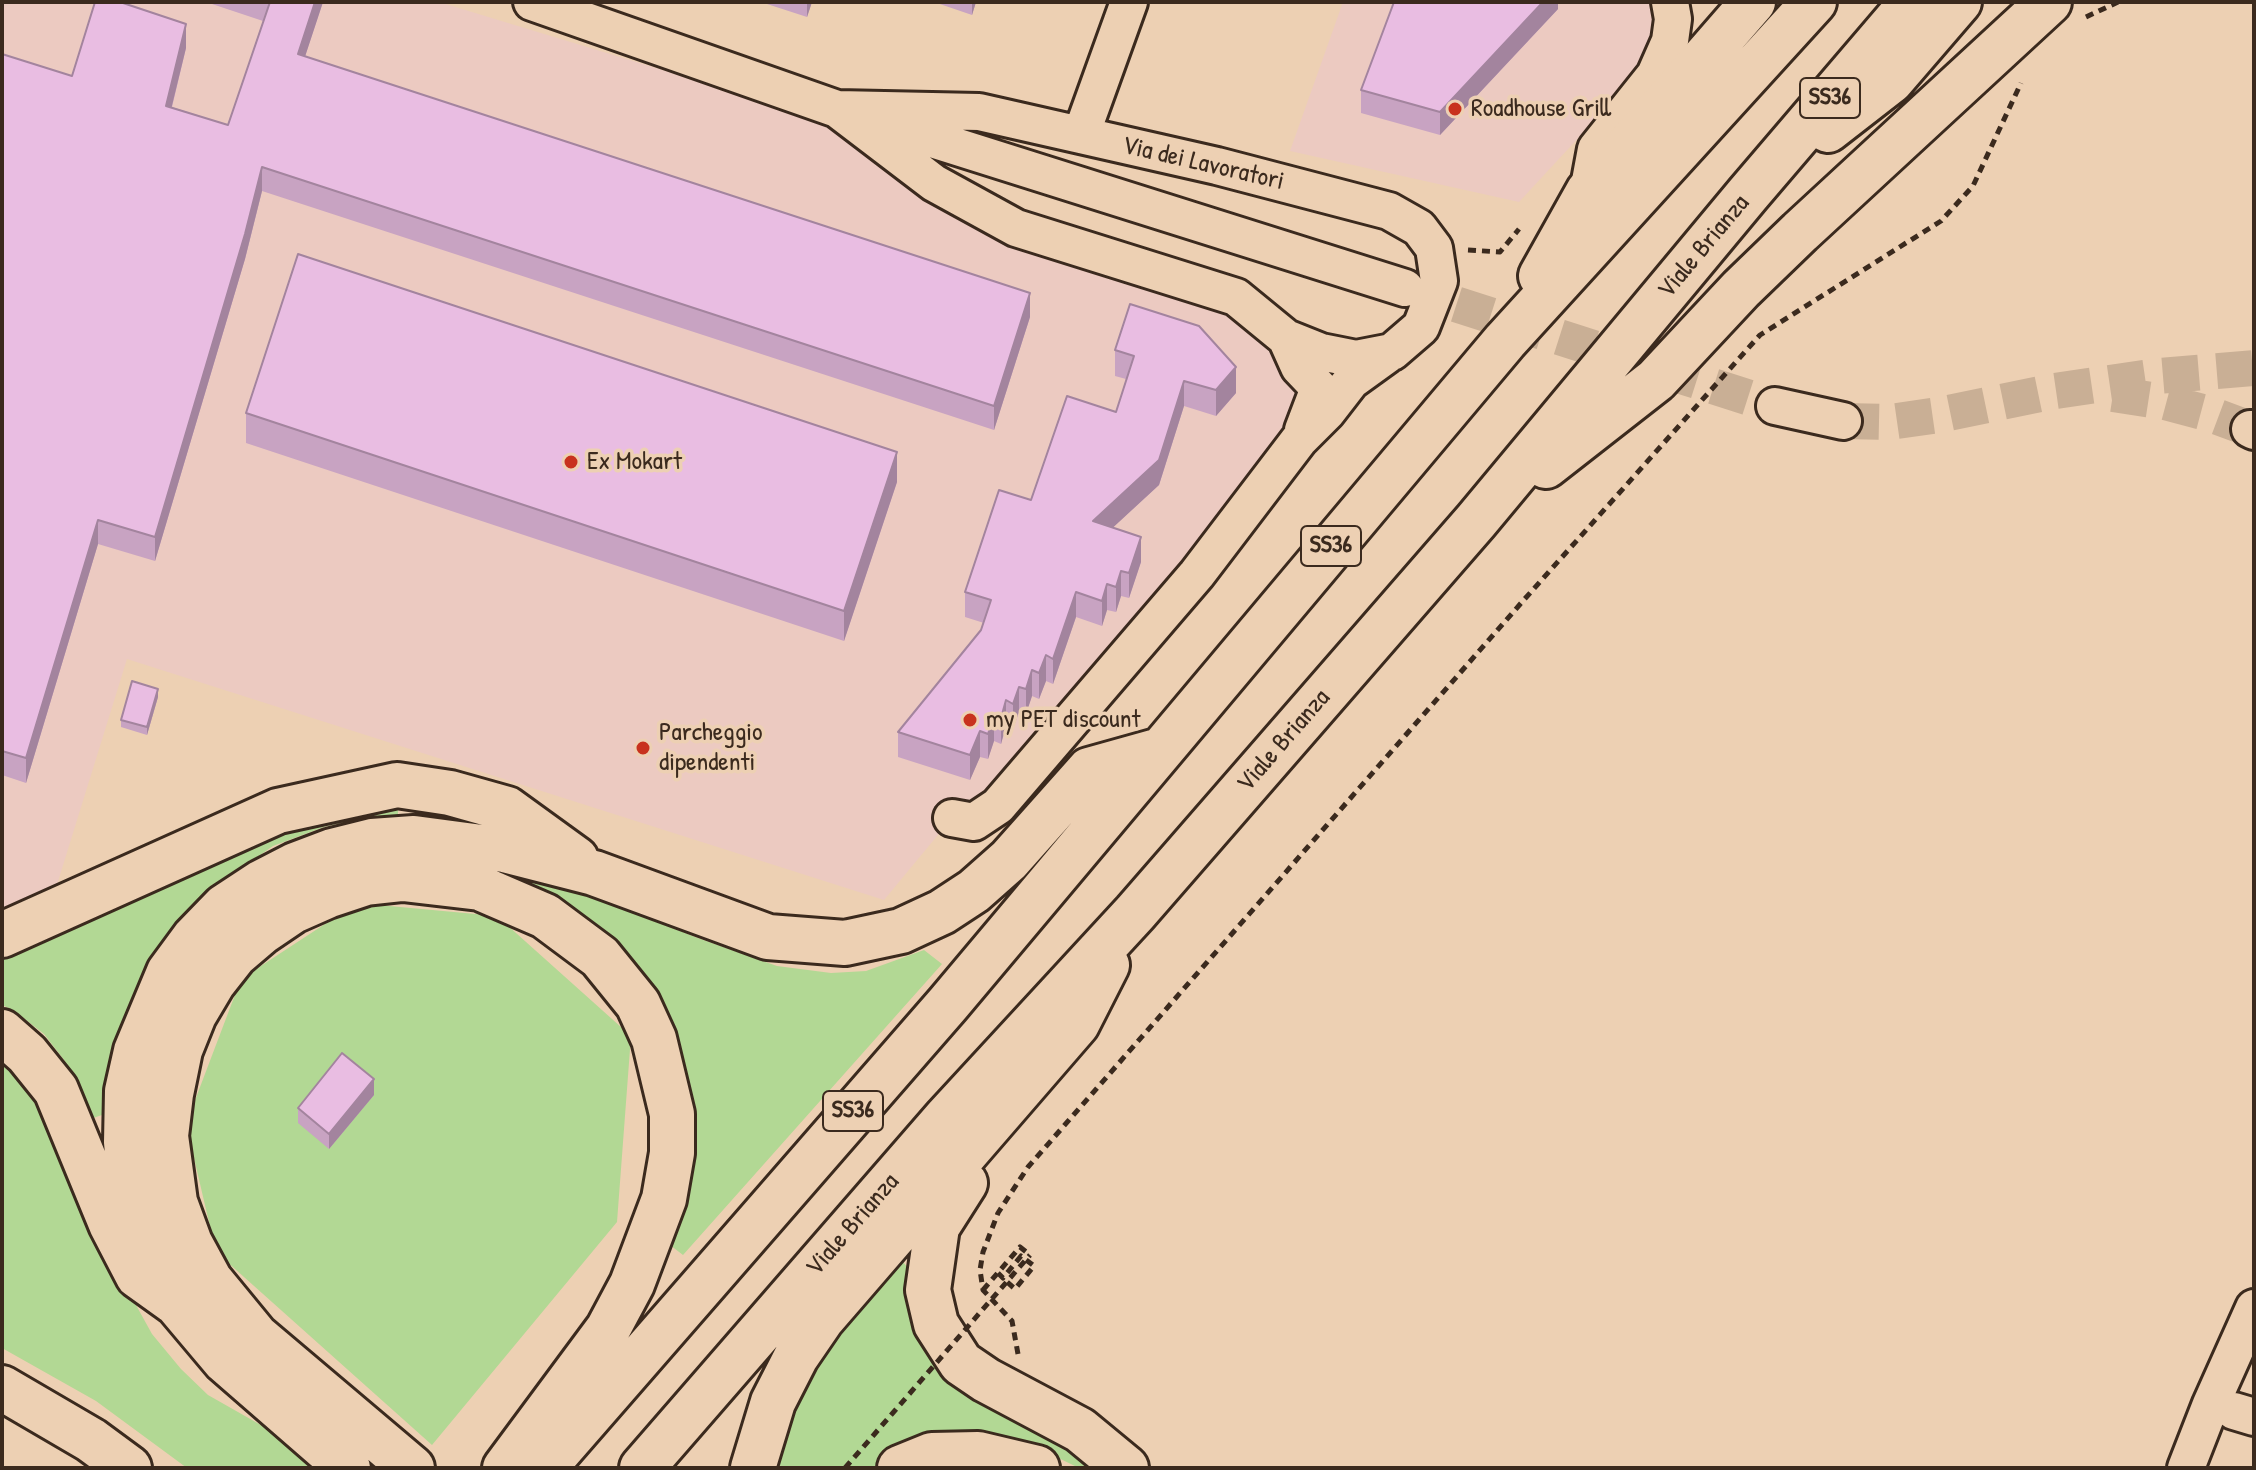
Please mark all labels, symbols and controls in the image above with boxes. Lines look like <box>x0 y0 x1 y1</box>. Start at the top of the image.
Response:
road number: SS36 <box>1800 78 1860 118</box>
place label: Roadhouse Grill <box>1471 93 1611 125</box>
marker: Roadhouse Grill <box>1446 100 1464 118</box>
street label: Via dei Lavoratori <box>1119 130 1287 198</box>
street label: Viale Brianza <box>1652 189 1756 305</box>
place label: Ex Mokart <box>587 446 682 478</box>
marker: Ex Mokart <box>562 453 580 471</box>
road number: SS36 <box>1301 526 1361 566</box>
street label: Viale Brianza <box>1231 683 1337 799</box>
place label: my PET discount <box>986 704 1140 736</box>
marker: my PET discount <box>961 711 979 729</box>
place label: Parcheggio dipendenti <box>659 717 763 778</box>
marker: Parcheggio dipendenti <box>634 739 652 757</box>
road number: SS36 <box>823 1091 883 1131</box>
street label: Viale Brianza <box>800 1167 906 1283</box>

